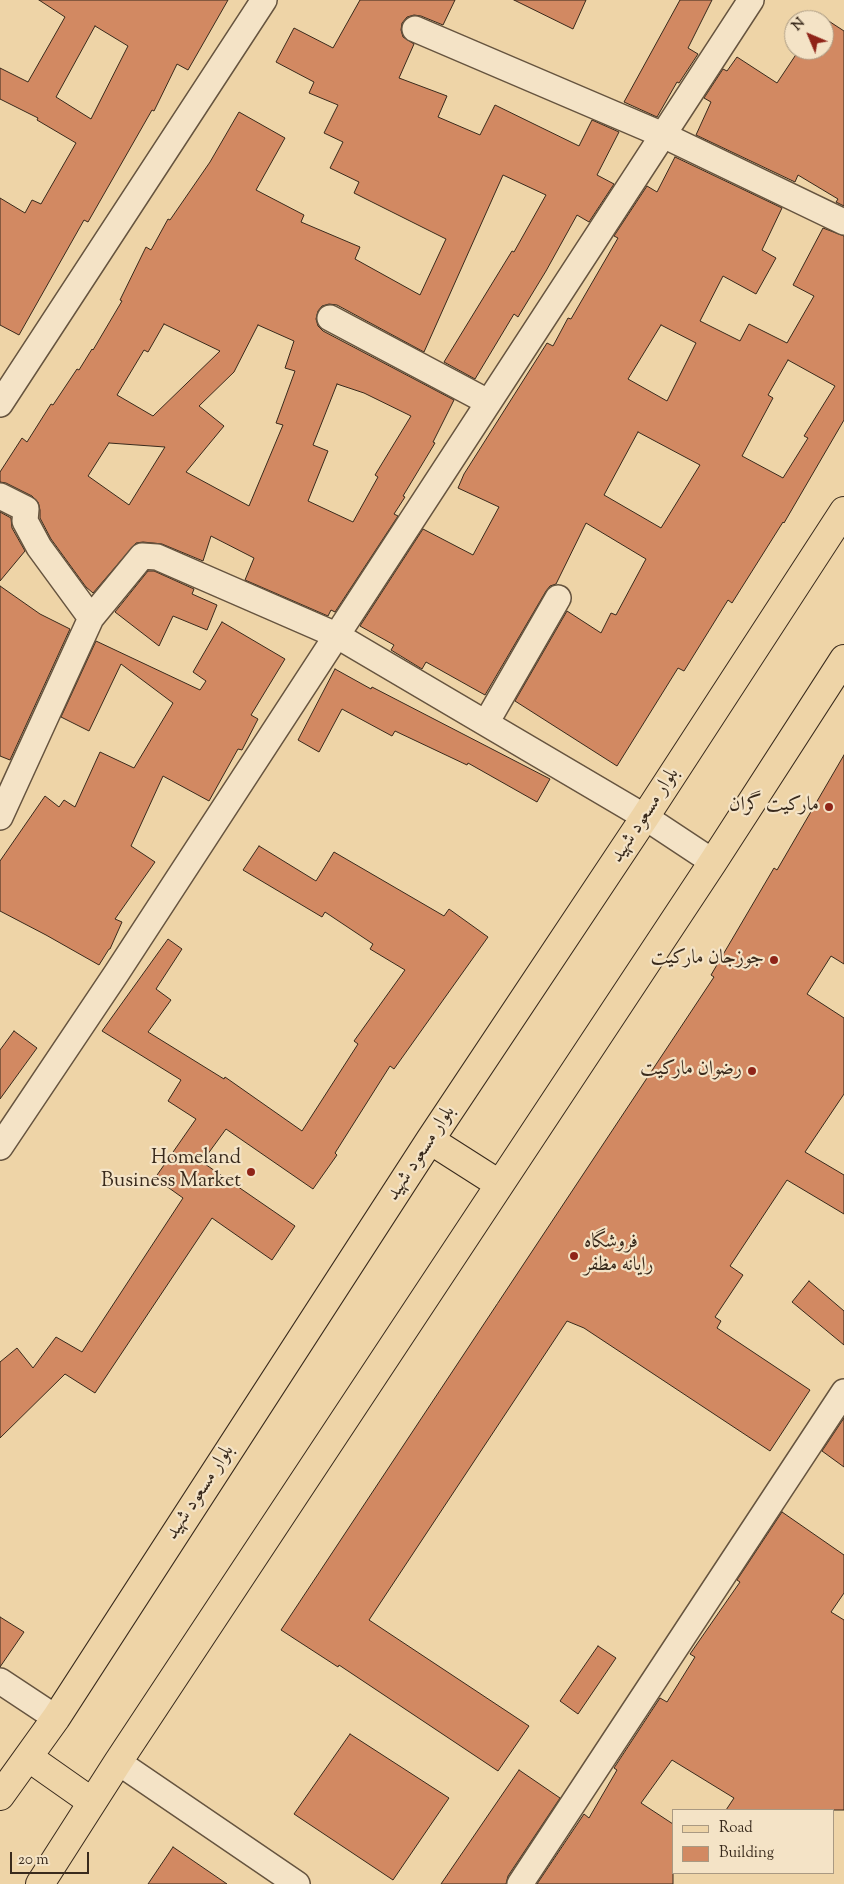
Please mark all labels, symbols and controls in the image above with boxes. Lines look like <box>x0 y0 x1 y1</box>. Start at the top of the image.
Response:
north arrow <box>784 10 834 60</box>
text: N <box>788 14 810 36</box>
street label: بلوار مسعود شهید <box>606 764 686 868</box>
place label: مارکیت گران <box>729 795 819 819</box>
marker: مارکیت گران <box>823 801 835 813</box>
place label: جوزجان مارکیت <box>650 948 764 972</box>
marker: جوزجان مارکیت <box>768 954 780 966</box>
place label: رضوان مارکیت <box>640 1059 742 1083</box>
marker: رضوان مارکیت <box>746 1065 758 1077</box>
street label: بلوار مسعود شهید <box>382 1102 462 1206</box>
place label: Homeland Business Market <box>101 1148 241 1195</box>
marker: Homeland Business Market <box>245 1166 257 1178</box>
place label: فروشگاه رایانه مظفر <box>584 1232 654 1279</box>
marker: فروشگاه رایانه مظفر <box>568 1250 580 1262</box>
street label: بلوار مسعود شهید <box>161 1441 241 1545</box>
legend <box>672 1809 834 1874</box>
text: Road <box>719 1818 753 1839</box>
scale bar <box>12 1842 91 1874</box>
text: Building <box>719 1843 774 1864</box>
text: 20 m <box>18 1850 49 1871</box>

